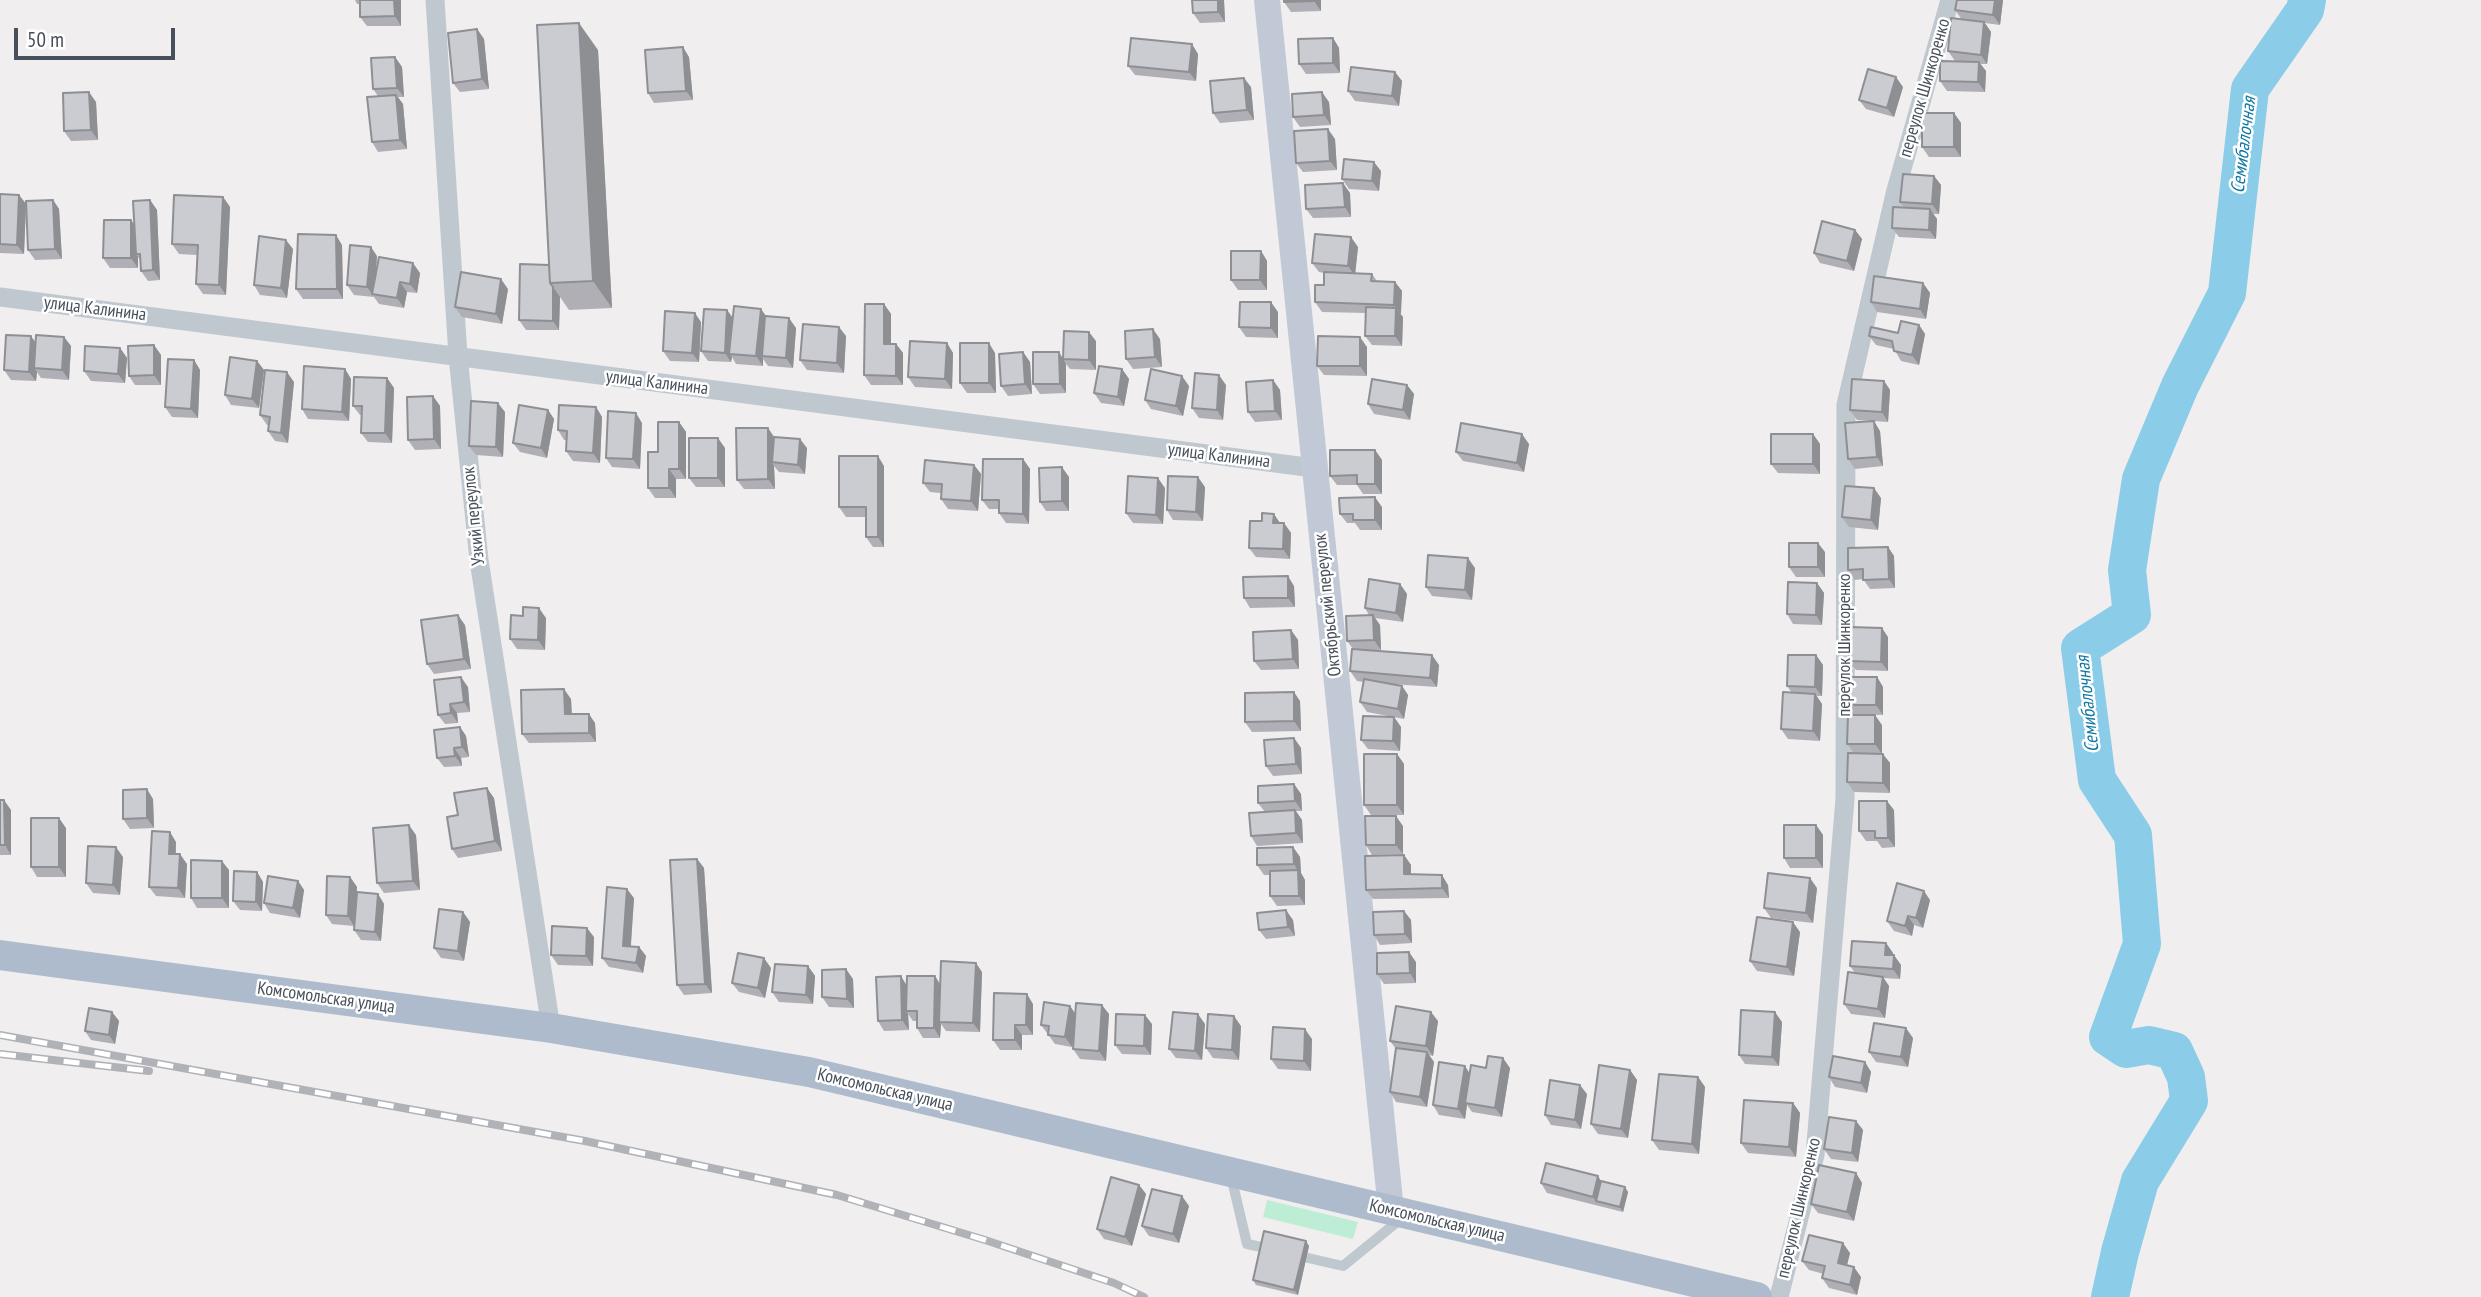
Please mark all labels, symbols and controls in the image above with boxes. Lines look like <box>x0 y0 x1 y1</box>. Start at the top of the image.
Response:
scale bar <box>18 14 178 58</box>
street label: переулок Шинкоренко <box>1895 16 1955 160</box>
text: 50 m <box>27 26 64 53</box>
water label: Семибалочная <box>2227 96 2261 194</box>
street label: улица Калинина <box>43 292 147 326</box>
street label: улица Калинина <box>605 366 709 400</box>
street label: улица Калинина <box>1167 439 1271 473</box>
street label: Узкий переулок <box>458 466 490 566</box>
street label: Октябрьский переулок <box>1310 532 1346 678</box>
street label: переулок Шинкоренко <box>1834 573 1856 717</box>
water label: Семибалочная <box>2072 655 2104 753</box>
street label: Комсомольская улица <box>256 978 396 1018</box>
street label: Комсомольская улица <box>815 1064 955 1116</box>
street label: переулок Шинкоренко <box>1772 1136 1826 1280</box>
street label: Комсомольская улица <box>1367 1195 1507 1247</box>

